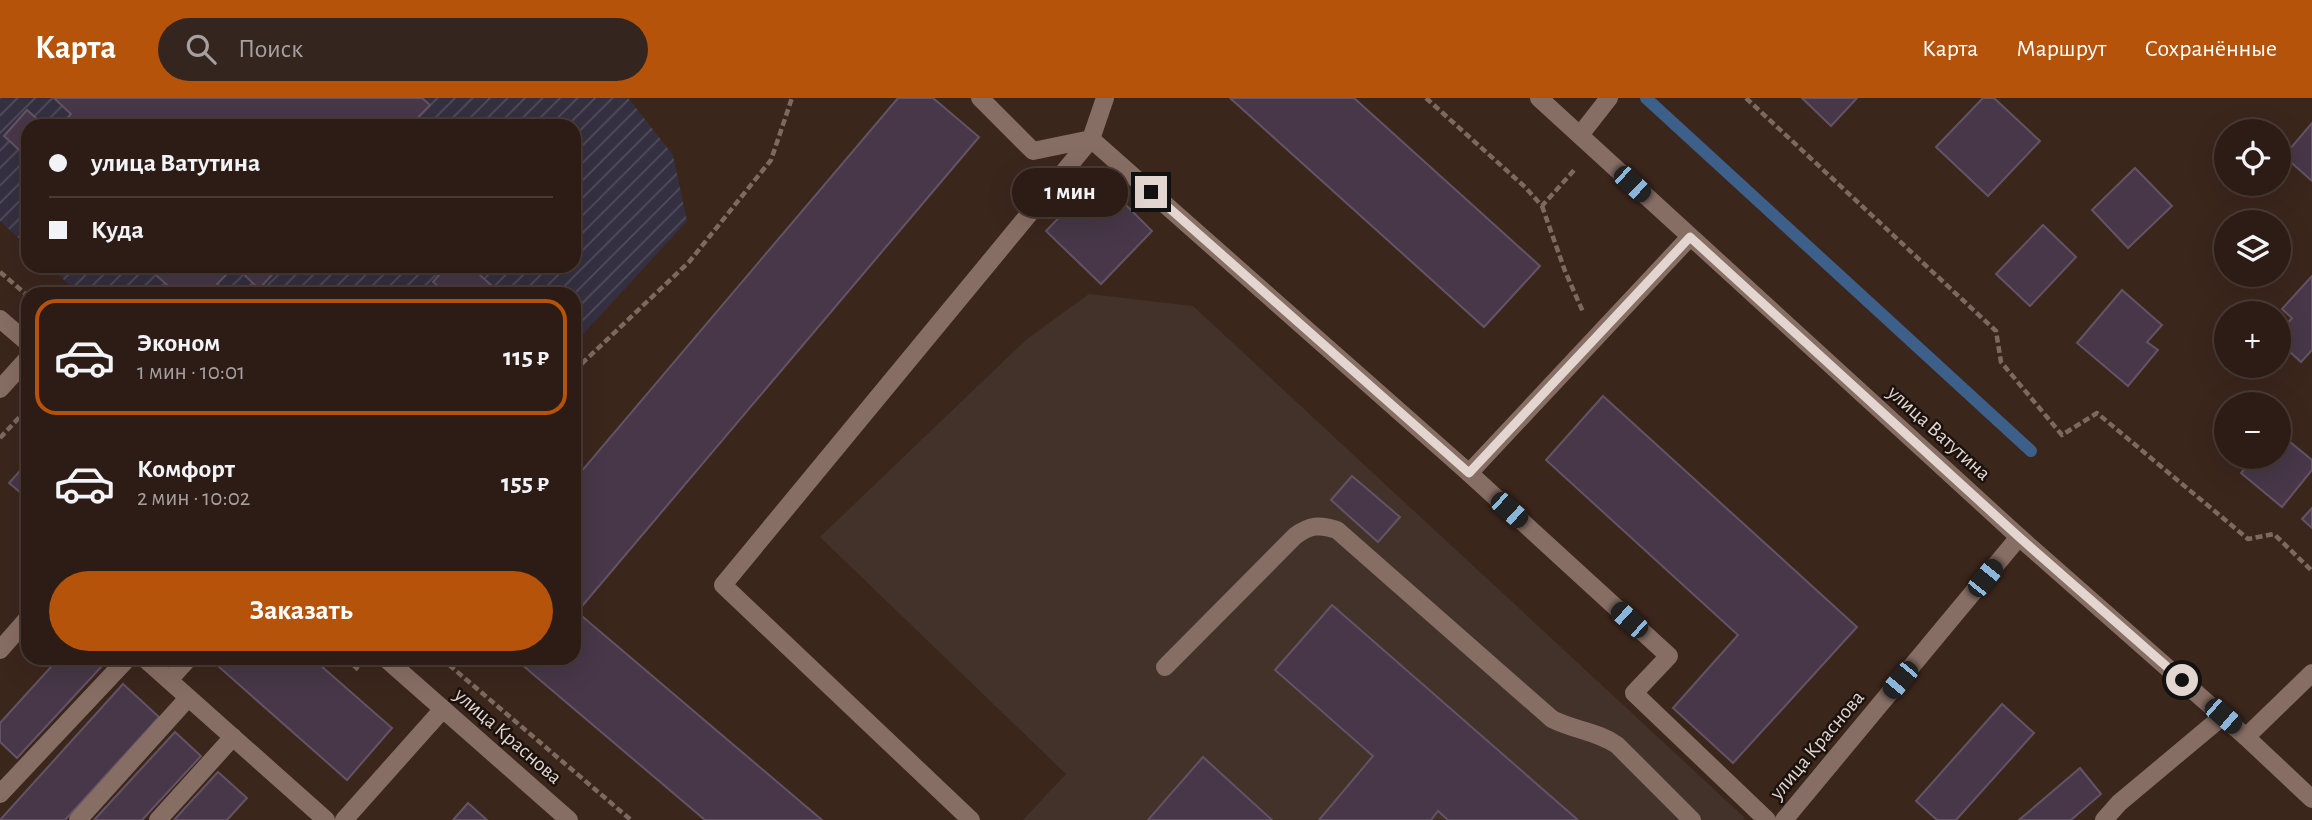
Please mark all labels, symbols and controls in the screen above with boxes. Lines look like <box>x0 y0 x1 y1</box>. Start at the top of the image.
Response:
search box <box>158 18 648 81</box>
icon: search <box>182 30 220 68</box>
text: Карта <box>35 32 116 65</box>
text: Поиск <box>238 36 303 62</box>
text: Карта <box>1922 37 1978 61</box>
text: Маршрут <box>2016 37 2106 61</box>
text: Сохранённые <box>2144 37 2277 61</box>
map controls <box>2214 119 2291 469</box>
button: locate <box>2214 119 2291 196</box>
text: улица Ватутина <box>91 150 260 176</box>
car <box>1610 162 1655 206</box>
callout: 1 мин <box>1011 168 1126 217</box>
route end <box>1135 176 1167 208</box>
text: 1 мин <box>1044 181 1096 204</box>
button: layers <box>2214 210 2291 287</box>
text: Куда <box>91 217 144 243</box>
button: + <box>2214 301 2291 378</box>
icon: car <box>53 326 116 389</box>
text: Эконом <box>137 330 220 356</box>
text: 115 ₽ <box>503 344 549 370</box>
text: 1 мин · 10:01 <box>137 361 245 384</box>
street label: улица Ватутина <box>1883 381 1995 485</box>
button: − <box>2214 392 2291 469</box>
icon: car <box>53 452 116 515</box>
text: Комфорт <box>137 456 235 482</box>
text: 155 ₽ <box>501 470 549 496</box>
text: 2 мин · 10:02 <box>137 487 250 510</box>
car <box>1487 488 1532 532</box>
car <box>1964 555 2007 601</box>
button: Заказать <box>49 571 553 651</box>
car <box>1607 598 1652 642</box>
car <box>1879 657 1922 703</box>
route start <box>2166 664 2198 696</box>
street label: улица Краснова <box>450 683 566 788</box>
street label: улица Краснова <box>1765 686 1869 804</box>
car <box>2201 694 2246 738</box>

